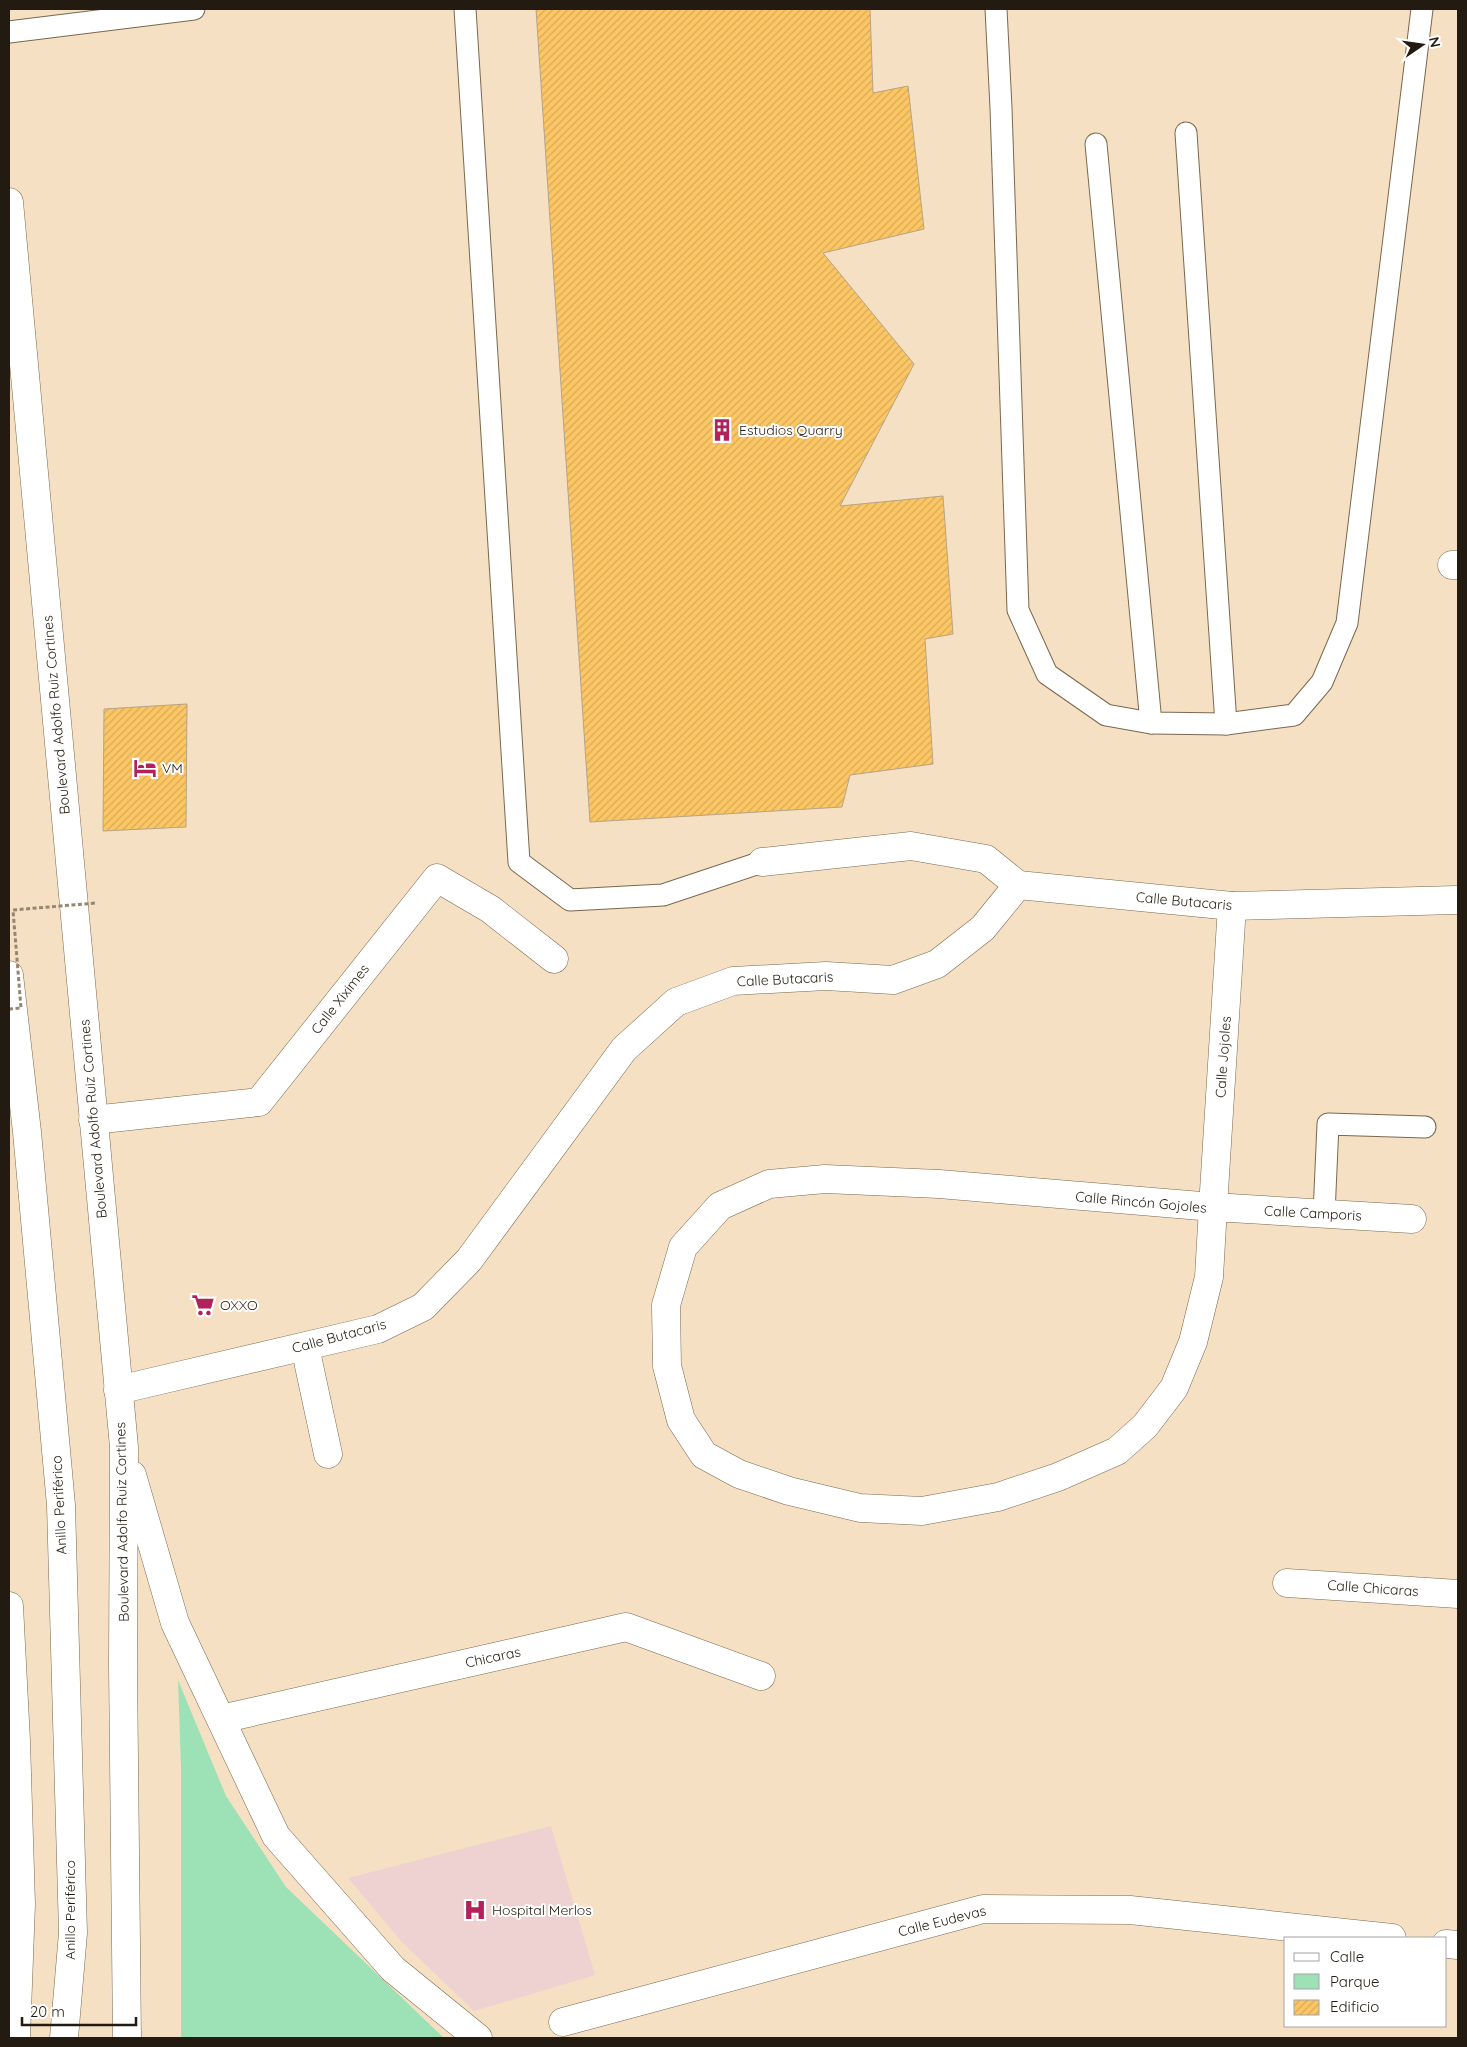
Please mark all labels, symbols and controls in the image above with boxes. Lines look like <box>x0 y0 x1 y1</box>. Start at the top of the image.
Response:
north arrow <box>1397 20 1447 70</box>
text: N <box>1425 35 1445 49</box>
building icon: Estudios Quarry <box>709 417 735 443</box>
place label: Estudios Quarry <box>739 421 843 439</box>
street label: Boulevard Adolfo Ruiz Cortines <box>38 615 74 815</box>
hotel icon: VM <box>132 755 158 781</box>
place label: VM <box>162 759 183 777</box>
street label: Calle Butacaris <box>1135 888 1233 914</box>
street label: Calle Xiximes <box>307 960 373 1038</box>
street label: Calle Butacaris <box>736 967 834 991</box>
street label: Calle Jojoles <box>1211 1016 1235 1098</box>
street label: Boulevard Adolfo Ruiz Cortines <box>75 1019 111 1219</box>
street label: Calle Rincón Gojoles <box>1075 1187 1207 1217</box>
street label: Calle Camporis <box>1264 1201 1362 1225</box>
supermarket icon: OXXO <box>190 1292 216 1318</box>
place label: OXXO <box>220 1296 258 1314</box>
street label: Calle Butacaris <box>290 1315 388 1357</box>
street label: Boulevard Adolfo Ruiz Cortines <box>111 1422 133 1622</box>
street label: Anillo Periférico <box>47 1455 71 1555</box>
street label: Calle Chicaras <box>1327 1576 1419 1600</box>
street label: Chicaras <box>464 1642 522 1672</box>
street label: Anillo Periférico <box>61 1860 79 1960</box>
hospital icon: Hospital Merlos <box>462 1897 488 1923</box>
place label: Hospital Merlos <box>492 1901 592 1919</box>
street label: Calle Eudevas <box>896 1901 988 1941</box>
legend <box>1284 1937 1447 2027</box>
text: Calle <box>1330 1947 1364 1966</box>
text: Parque <box>1330 1972 1380 1991</box>
scale bar <box>22 1994 136 2026</box>
text: Edificio <box>1330 1997 1379 2016</box>
text: 20 m <box>30 2002 65 2021</box>

